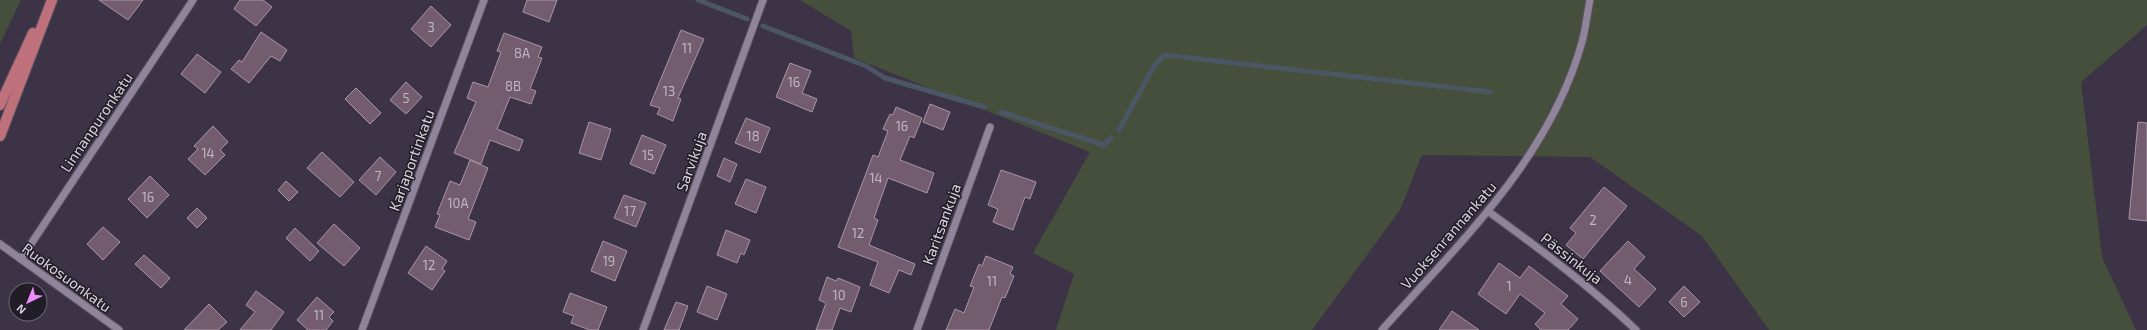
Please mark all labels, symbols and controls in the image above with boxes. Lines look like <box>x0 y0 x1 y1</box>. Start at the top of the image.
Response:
house number: 3 <box>427 19 435 35</box>
house number: 11 <box>682 40 692 56</box>
house number: 8A <box>514 45 530 61</box>
street label: Linnanpuronkatu <box>56 69 136 175</box>
house number: 16 <box>788 74 800 90</box>
house number: 8B <box>505 78 521 94</box>
house number: 13 <box>663 83 675 99</box>
house number: 5 <box>403 90 410 106</box>
street label: Karjaportinkatu <box>384 107 439 214</box>
house number: 16 <box>896 118 908 134</box>
house number: 18 <box>746 128 760 144</box>
street label: Sarvikuja <box>672 129 711 194</box>
house number: 14 <box>201 145 215 161</box>
house number: 15 <box>642 147 654 163</box>
house number: 7 <box>375 168 382 184</box>
house number: 14 <box>869 170 883 186</box>
street label: Vuoksenrannankatu <box>1396 178 1500 292</box>
street label: Karitsankuja <box>918 181 965 267</box>
house number: 16 <box>142 189 154 205</box>
house number: 10A <box>447 195 469 211</box>
house number: 17 <box>624 203 636 219</box>
house number: 2 <box>1589 212 1597 228</box>
house number: 12 <box>852 225 864 241</box>
street label: Pässinkuja <box>1537 228 1606 288</box>
street label: Ruokosuonkatu <box>19 239 115 315</box>
house number: 19 <box>603 253 615 269</box>
house number: 12 <box>423 257 435 273</box>
house number: 4 <box>1624 272 1632 288</box>
house number: 11 <box>987 273 997 289</box>
house number: 1 <box>1506 278 1512 294</box>
north arrow <box>8 282 48 322</box>
house number: 10 <box>832 287 846 303</box>
house number: 6 <box>1680 294 1688 310</box>
text: N <box>13 302 28 317</box>
house number: 11 <box>314 307 324 323</box>

